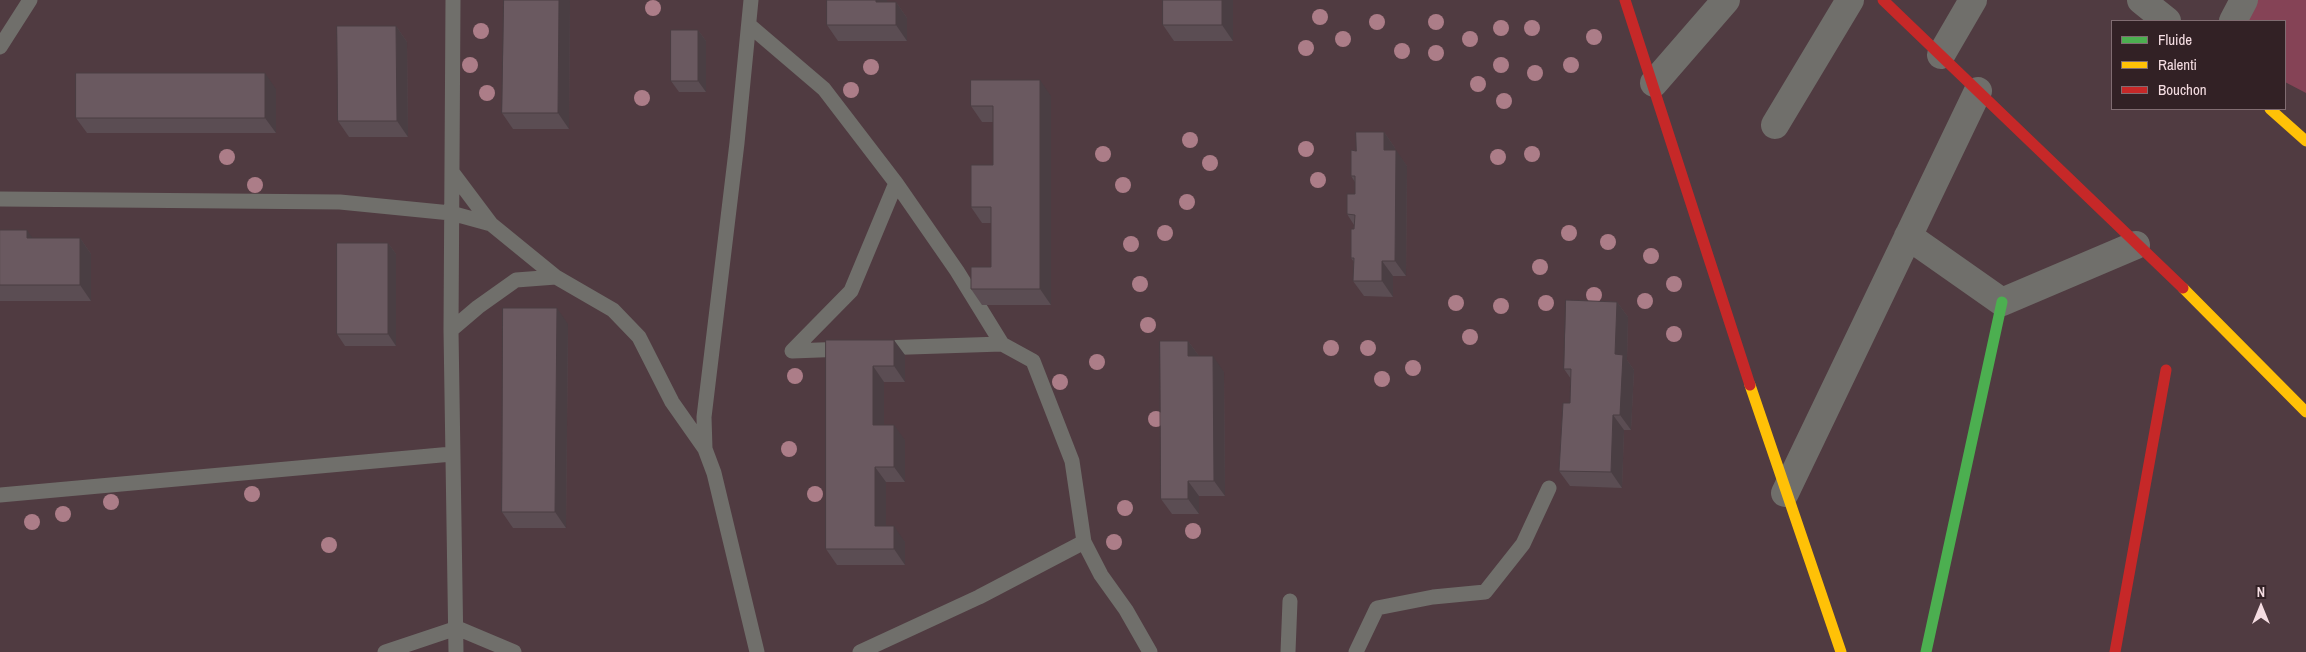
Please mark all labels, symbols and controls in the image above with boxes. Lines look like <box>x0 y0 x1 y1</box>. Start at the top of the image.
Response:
legend <box>2111 20 2286 110</box>
text: Fluide <box>2158 29 2192 50</box>
text: Ralenti <box>2158 54 2197 75</box>
text: Bouchon <box>2158 79 2207 100</box>
north arrow <box>2236 582 2286 632</box>
text: N <box>2257 583 2265 601</box>

